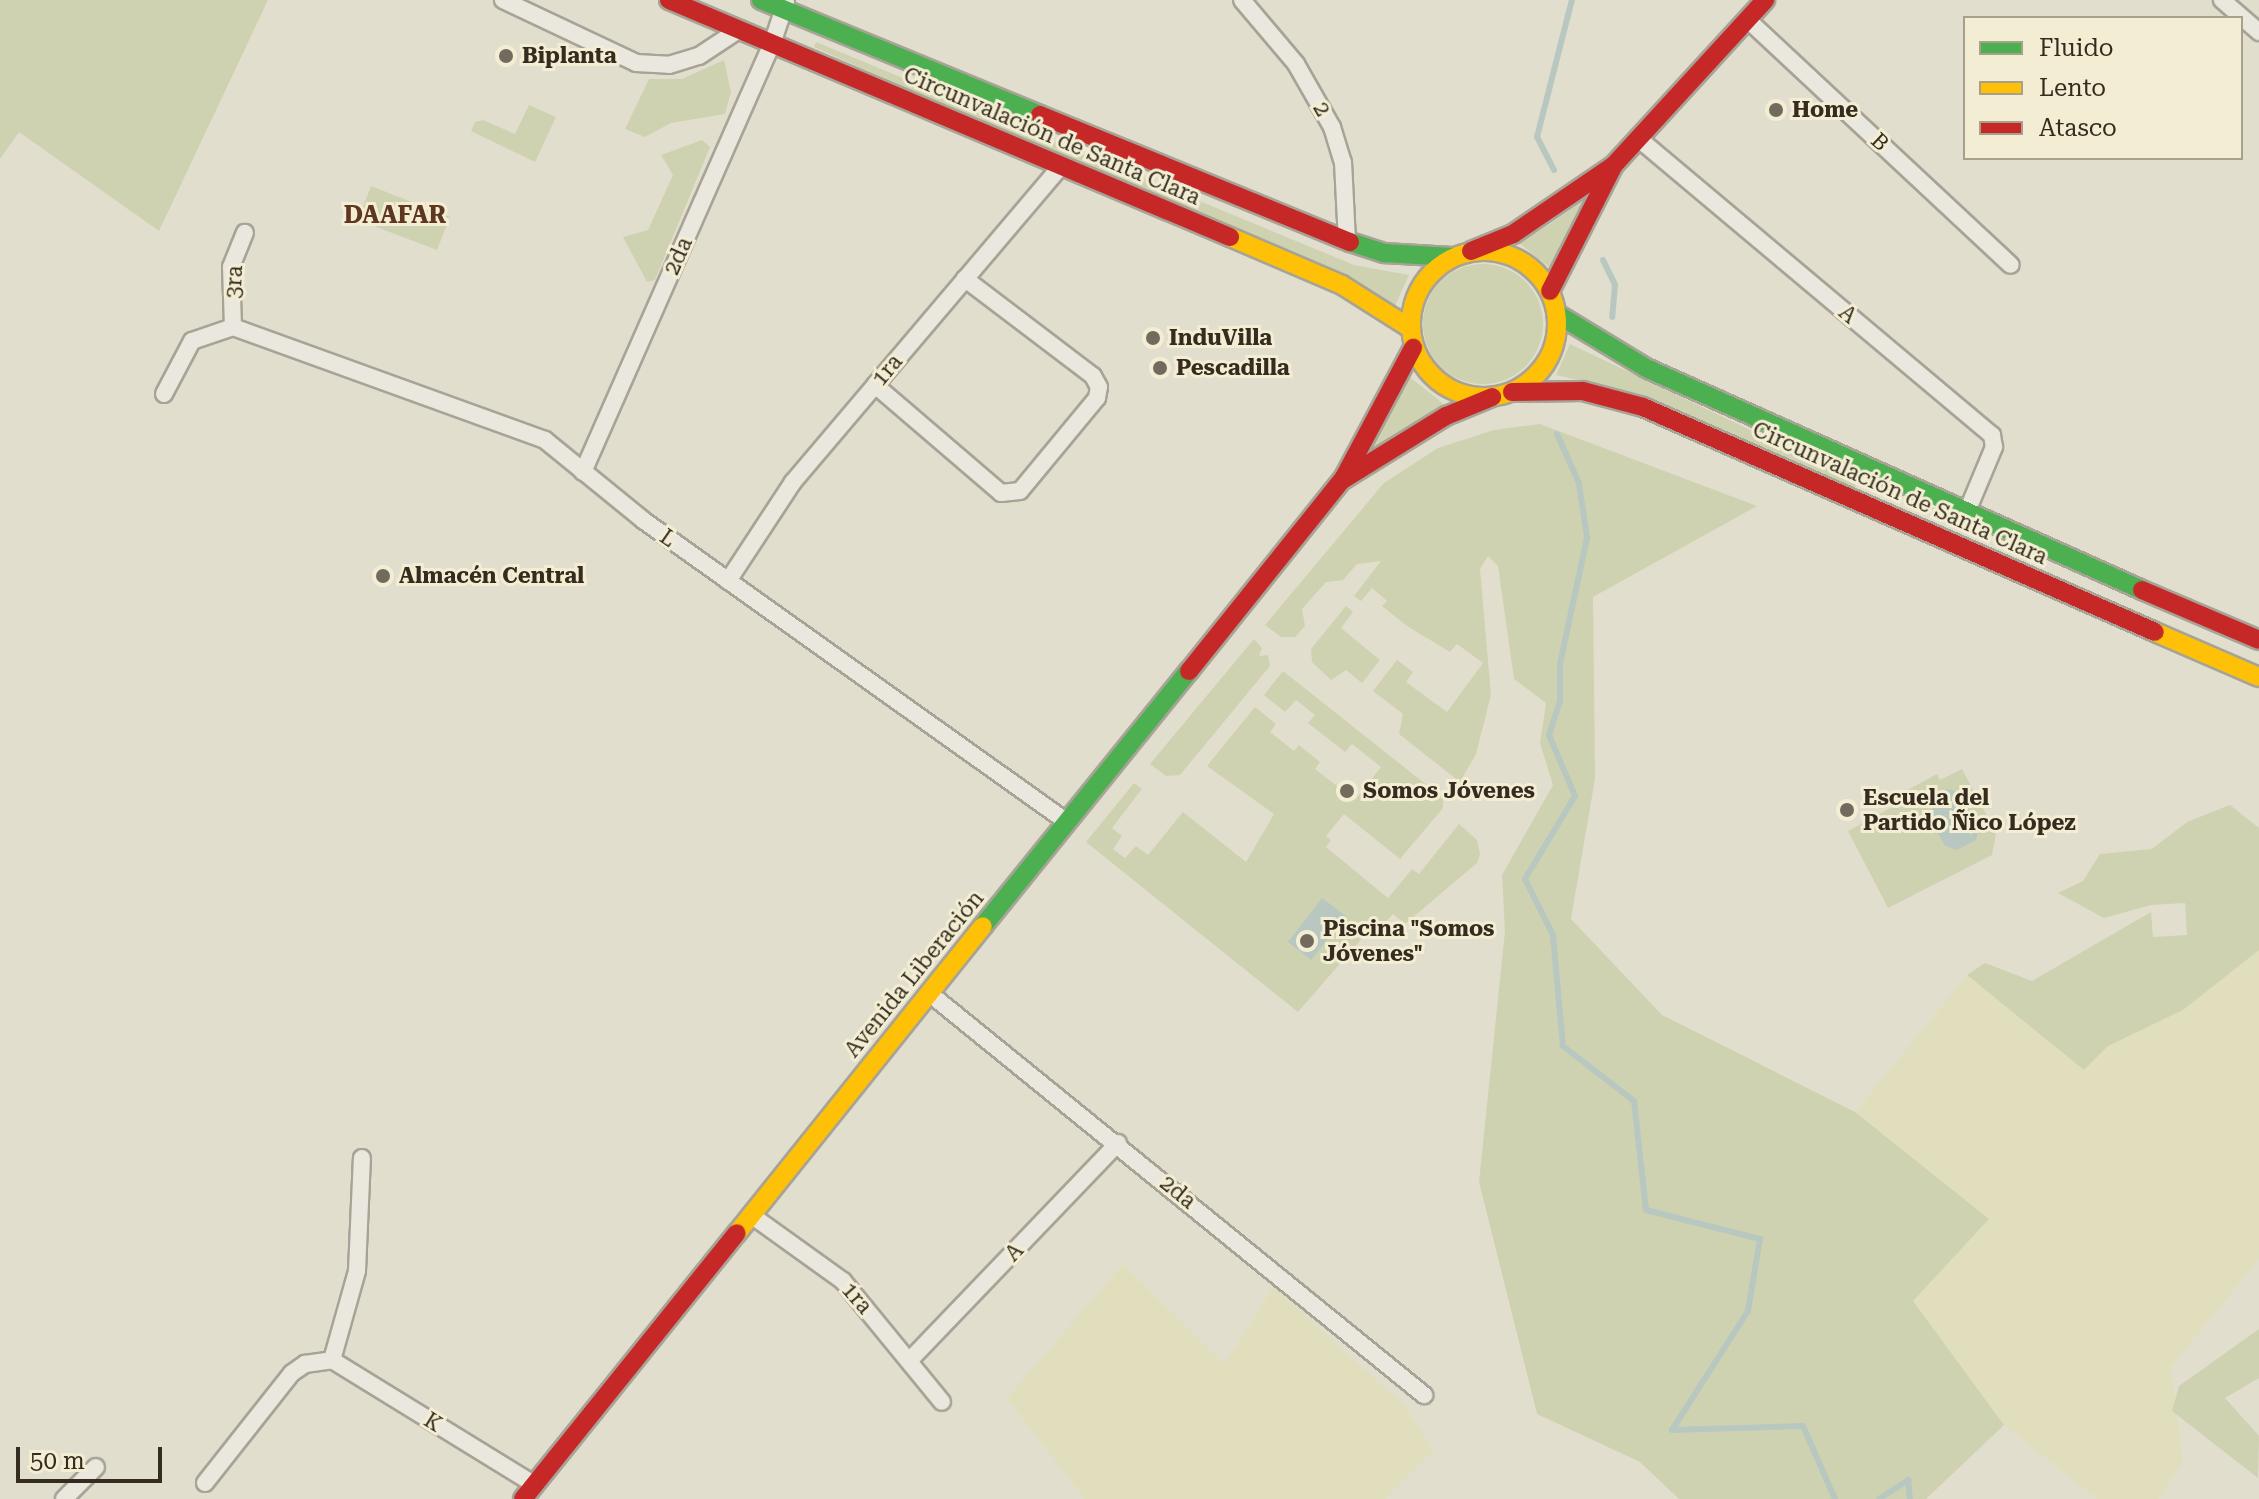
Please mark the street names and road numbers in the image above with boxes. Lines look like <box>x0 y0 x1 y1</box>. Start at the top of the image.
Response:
street label: Circunvalación de Santa Clara <box>900 61 1204 211</box>
street label: 2 <box>1307 97 1337 121</box>
street label: B <box>1866 127 1894 157</box>
street label: 2da <box>658 233 698 279</box>
street label: 3ra <box>220 265 248 299</box>
street label: A <box>1834 299 1862 329</box>
street label: 1ra <box>866 349 908 391</box>
street label: Circunvalación de Santa Clara <box>1749 416 2051 570</box>
street label: L <box>655 523 681 553</box>
street label: Avenida Liberación <box>839 886 989 1062</box>
street label: 2da <box>1155 1170 1201 1214</box>
street label: A <box>999 1237 1029 1267</box>
street label: 1ra <box>836 1277 878 1319</box>
street label: K <box>419 1407 447 1437</box>

